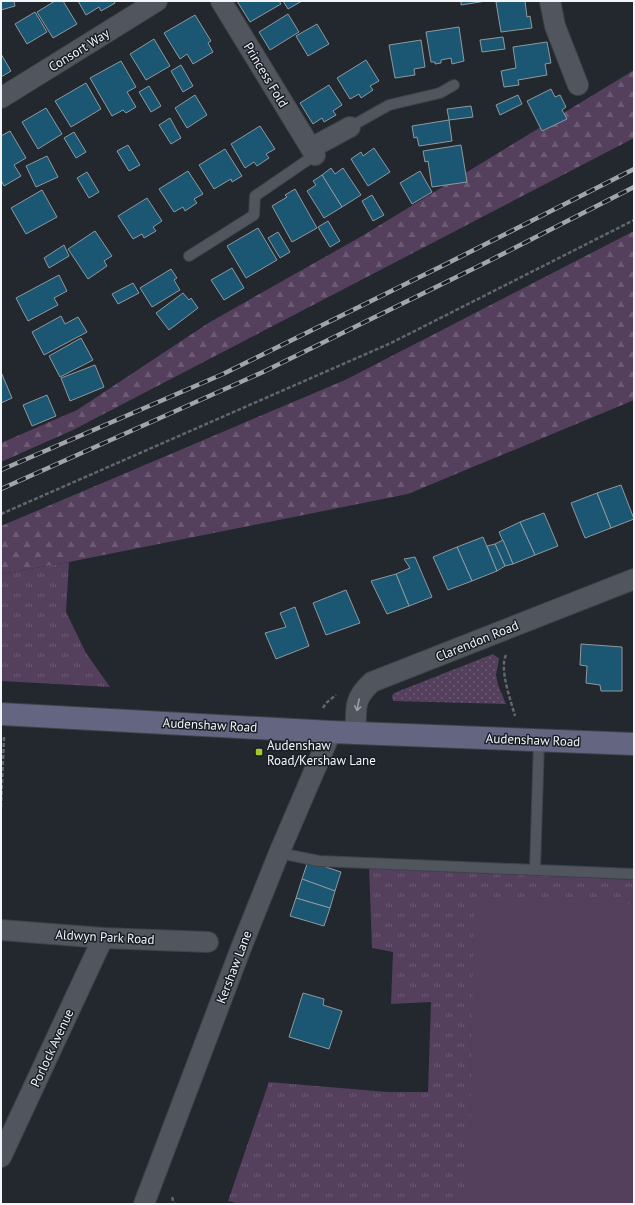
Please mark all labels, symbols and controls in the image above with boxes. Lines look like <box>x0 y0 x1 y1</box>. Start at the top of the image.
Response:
street label: Consort Way <box>45 25 113 75</box>
street label: Princess Fold <box>240 39 292 111</box>
street label: Clarendon Road <box>433 617 521 665</box>
one-way arrow <box>353 698 361 711</box>
street label: Audenshaw Road <box>162 714 258 736</box>
street label: Audenshaw Road <box>485 730 581 750</box>
place label: Audenshaw Road/Kershaw Lane <box>267 737 376 769</box>
marker: Audenshaw Road/Kershaw Lane <box>254 747 264 757</box>
street label: Aldwyn Park Road <box>55 926 155 948</box>
street label: Kershaw Lane <box>212 928 256 1006</box>
street label: Porlock Avenue <box>26 1006 78 1090</box>

